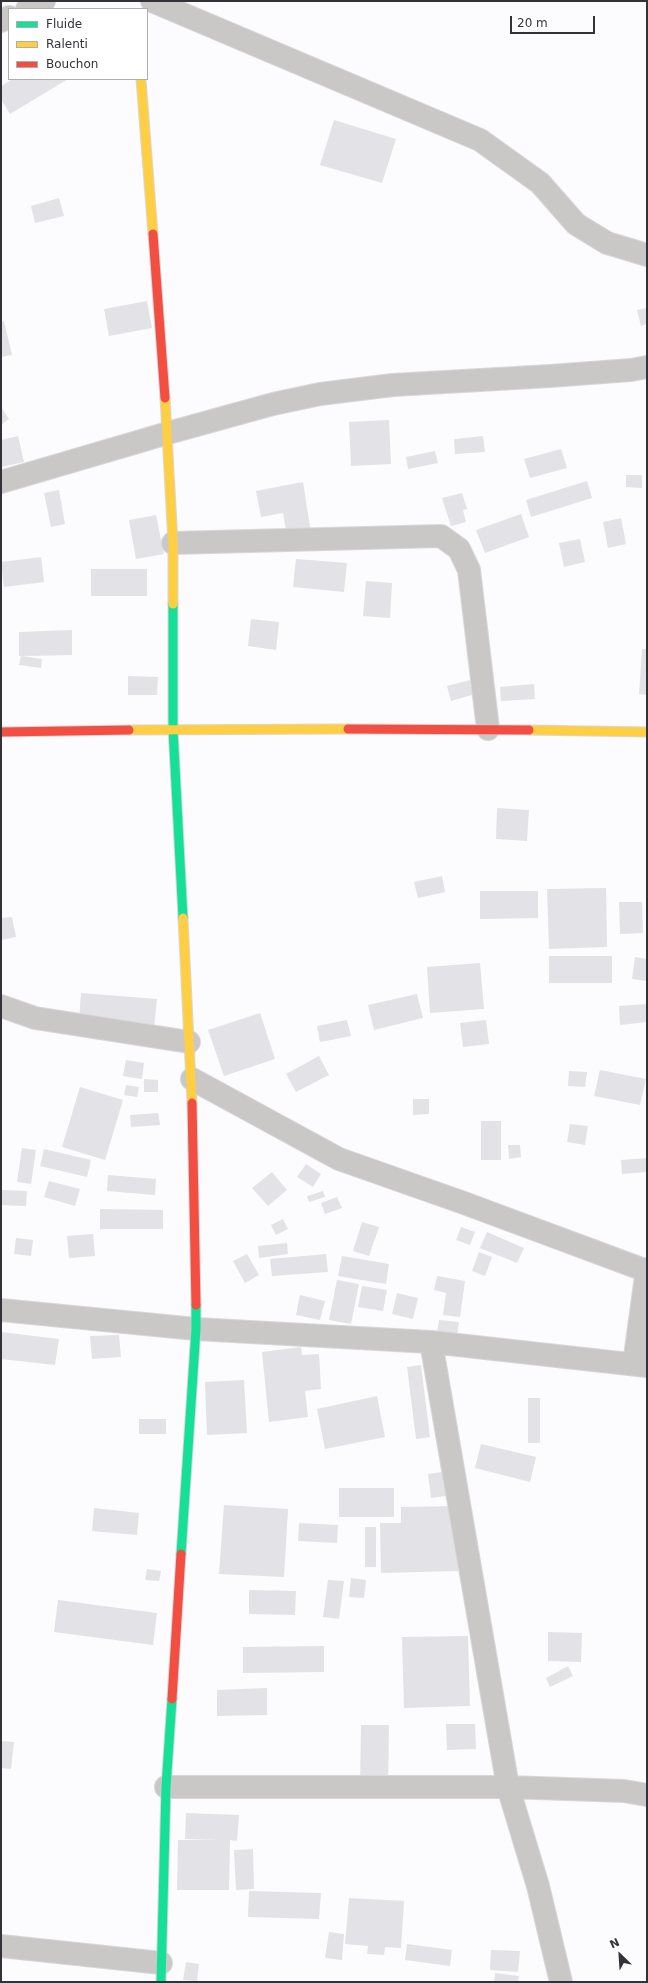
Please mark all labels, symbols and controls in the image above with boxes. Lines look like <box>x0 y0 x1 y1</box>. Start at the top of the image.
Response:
legend <box>8 8 148 80</box>
scale bar <box>512 8 597 34</box>
text: 20 m <box>517 16 548 30</box>
text: Fluide <box>46 17 82 31</box>
text: Ralenti <box>46 37 88 51</box>
text: Bouchon <box>46 57 98 71</box>
north arrow <box>600 1935 640 1975</box>
text: N <box>608 1936 622 1952</box>

